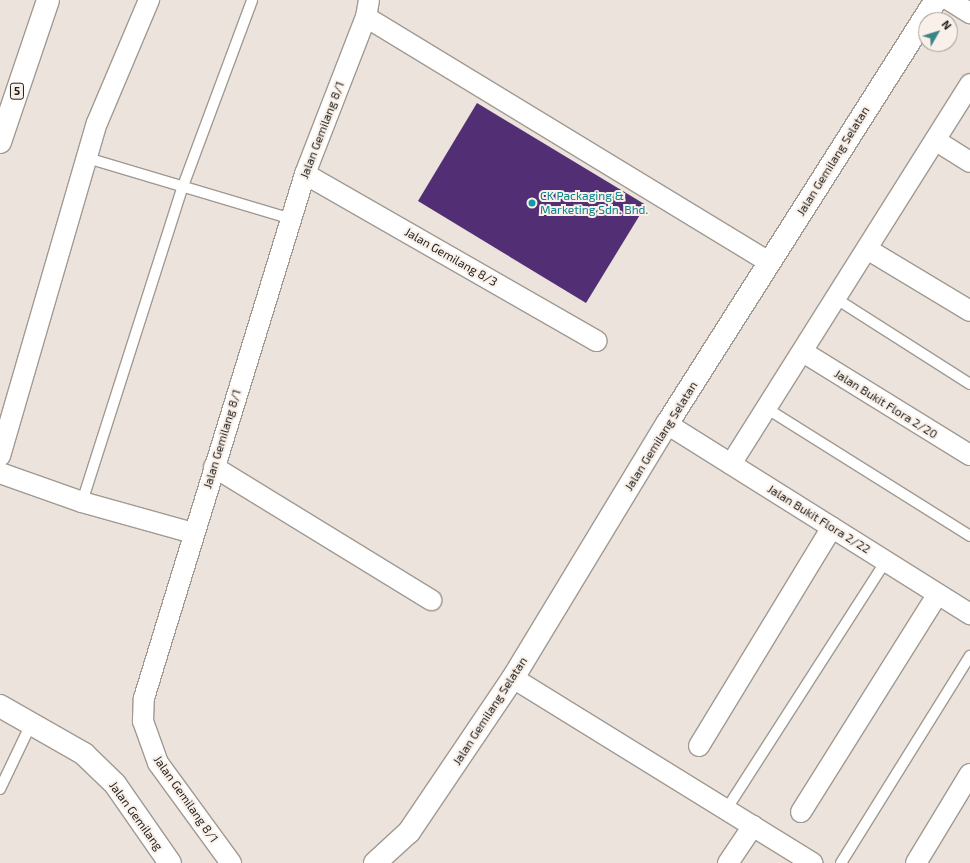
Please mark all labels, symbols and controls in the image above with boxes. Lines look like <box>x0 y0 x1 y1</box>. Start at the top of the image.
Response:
north arrow <box>918 12 958 52</box>
text: N <box>939 18 954 32</box>
street label: Jalan Gemilang 8/1 <box>297 79 347 181</box>
road number: 5 <box>9 82 25 100</box>
street label: Jalan Gemilang Selatan <box>794 104 872 218</box>
place label: CK Packaging & Marketing Sdn. Bhd. <box>540 189 648 217</box>
marker: CK Packaging & Marketing Sdn. Bhd. <box>527 198 537 208</box>
street label: Jalan Gemilang 8/3 <box>402 225 500 289</box>
street label: Jalan Bukit Flora 2/20 <box>832 366 940 442</box>
street label: Jalan Gemilang Selatan <box>622 379 700 493</box>
street label: Jalan Gemilang 8/1 <box>200 388 244 490</box>
street label: Jalan Bukit Flora 2/22 <box>765 482 873 556</box>
street label: Jalan Gemilang Selatan <box>450 654 530 768</box>
street label: Jalan Gemilang 8/1 <box>151 753 221 845</box>
street label: Jalan Gemilang <box>106 779 166 853</box>

